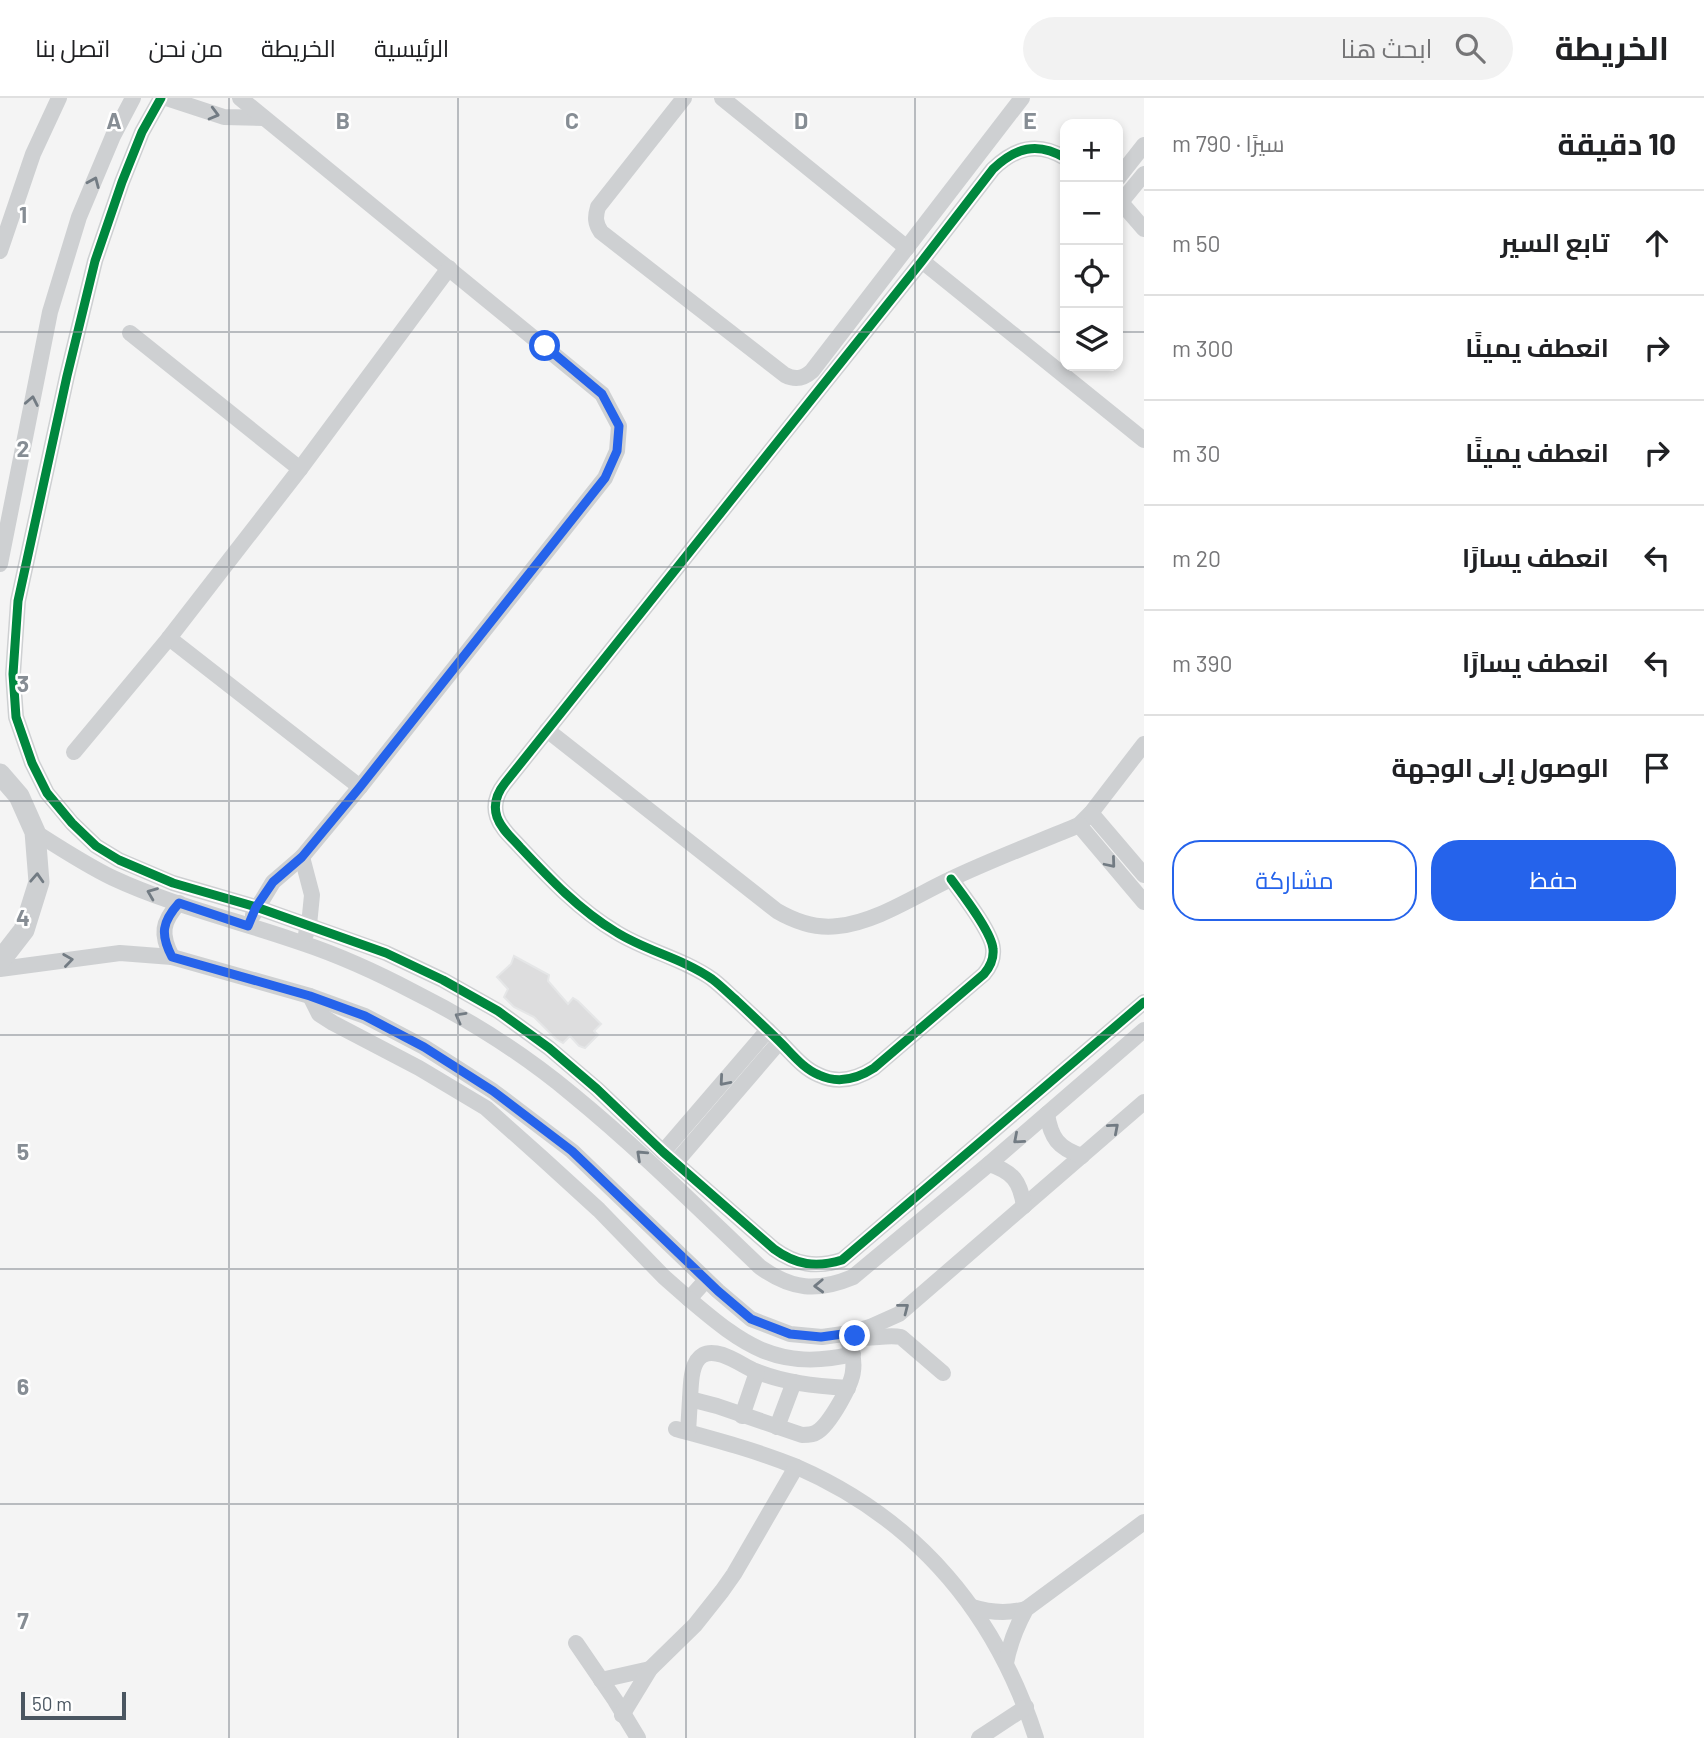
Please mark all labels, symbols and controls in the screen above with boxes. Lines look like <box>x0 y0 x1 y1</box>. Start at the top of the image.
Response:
search box <box>1023 17 1513 80</box>
text: الخريطة <box>1555 27 1669 67</box>
icon: search <box>1451 29 1489 67</box>
text: ابحث هنا <box>1341 32 1433 63</box>
text: اتصل بنا <box>35 33 110 62</box>
text: من نحن <box>148 33 223 62</box>
text: الخريطة <box>261 33 336 62</box>
text: الرئيسية <box>374 33 449 62</box>
one-way arrow <box>208 105 220 120</box>
text: A <box>106 106 122 134</box>
text: B <box>336 106 350 134</box>
text: C <box>565 106 579 134</box>
text: D <box>794 106 808 134</box>
text: E <box>1023 106 1037 134</box>
map controls <box>1060 119 1123 371</box>
button: + <box>1060 119 1123 182</box>
text: 10 دقيقة <box>1557 125 1676 161</box>
text: سيرًا · 790 m <box>1172 129 1284 157</box>
one-way arrow <box>85 177 99 189</box>
button: − <box>1060 182 1123 245</box>
text: 1 <box>19 200 27 228</box>
icon: ahead <box>1638 224 1676 262</box>
text: تابع السير <box>1500 226 1609 257</box>
text: 50 m <box>1172 229 1220 257</box>
button: locate <box>1060 245 1123 308</box>
button: layers <box>1060 308 1123 371</box>
icon: right <box>1638 329 1676 367</box>
route start <box>529 330 560 361</box>
text: انعطف يمينًا <box>1465 331 1609 362</box>
text: 300 m <box>1172 334 1233 362</box>
one-way arrow <box>24 395 39 407</box>
text: 2 <box>17 434 29 462</box>
icon: right <box>1638 434 1676 472</box>
text: انعطف يمينًا <box>1465 436 1609 467</box>
text: 30 m <box>1172 439 1220 467</box>
icon: left <box>1638 539 1676 577</box>
text: انعطف يسارًا <box>1462 541 1609 572</box>
text: 20 m <box>1172 544 1221 572</box>
icon: left <box>1638 644 1676 682</box>
text: انعطف يسارًا <box>1462 646 1609 677</box>
text: 390 m <box>1172 649 1232 677</box>
text: 3 <box>17 669 29 697</box>
icon: arrive <box>1638 749 1676 787</box>
text: الوصول إلى الوجهة <box>1391 751 1609 782</box>
button: مشاركة <box>1172 840 1417 921</box>
button: حفظ <box>1431 840 1676 921</box>
one-way arrow <box>1103 855 1115 868</box>
one-way arrow <box>30 872 45 883</box>
one-way arrow <box>146 888 158 902</box>
text: 4 <box>16 903 30 931</box>
one-way arrow <box>62 953 74 968</box>
one-way arrow <box>455 1012 468 1025</box>
one-way arrow <box>720 1073 732 1086</box>
one-way arrow <box>1106 1124 1119 1136</box>
one-way arrow <box>1014 1130 1027 1143</box>
text: 5 <box>17 1137 29 1165</box>
one-way arrow <box>636 1151 649 1163</box>
one-way arrow <box>813 1279 824 1294</box>
one-way arrow <box>897 1304 909 1317</box>
route end <box>839 1320 870 1351</box>
text: 6 <box>17 1372 29 1400</box>
text: 7 <box>17 1606 29 1634</box>
scale bar <box>21 1689 126 1721</box>
text: 50 m <box>32 1692 72 1715</box>

